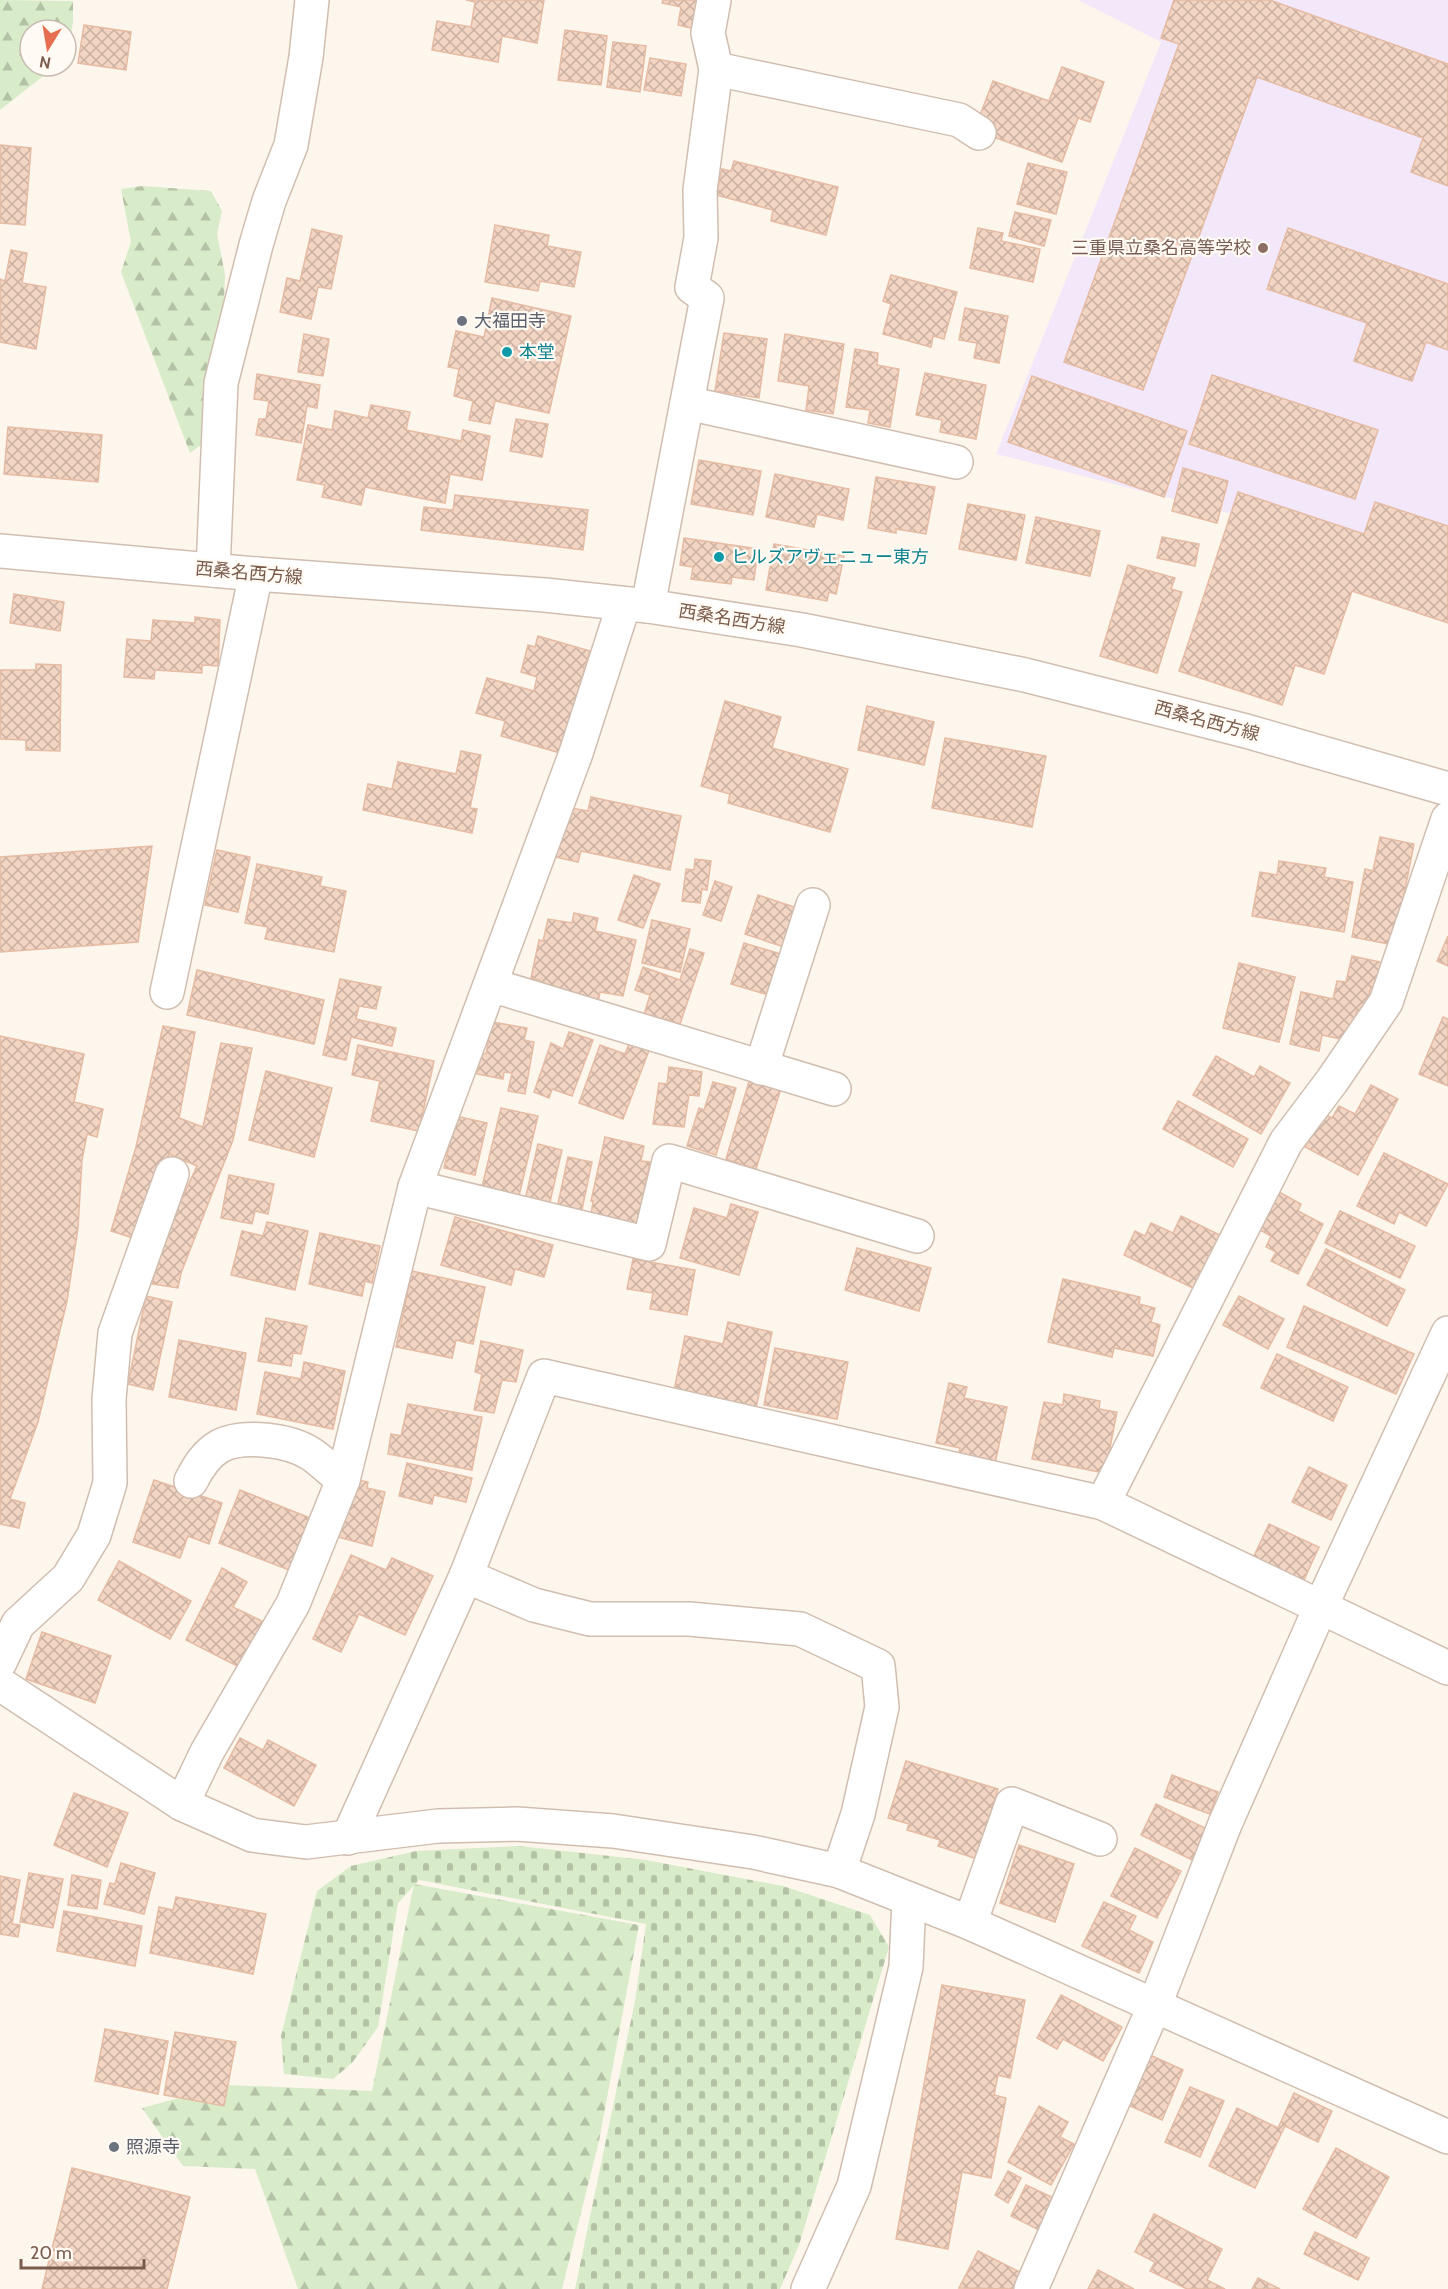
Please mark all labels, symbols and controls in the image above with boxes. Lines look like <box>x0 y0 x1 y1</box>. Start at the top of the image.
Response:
north arrow <box>18 18 78 78</box>
text: N <box>38 52 53 73</box>
place label: 三重県立桑名高等学校 <box>1071 237 1251 259</box>
marker: 三重県立桑名高等学校 <box>1256 241 1270 255</box>
place label: 大福田寺 <box>474 310 546 332</box>
marker: 大福田寺 <box>455 314 469 328</box>
place label: 本堂 <box>519 341 555 363</box>
marker: 本堂 <box>500 345 514 359</box>
place label: ヒルズアヴェニュー東方 <box>731 546 929 568</box>
marker: ヒルズアヴェニュー東方 <box>712 550 726 564</box>
street label: 西桑名西方線 <box>194 557 304 589</box>
street label: 西桑名西方線 <box>677 600 787 638</box>
street label: 西桑名西方線 <box>1152 696 1262 746</box>
place label: 照源寺 <box>126 2136 180 2158</box>
marker: 照源寺 <box>107 2140 121 2154</box>
scale bar <box>21 2232 144 2270</box>
text: 20 m <box>30 2242 72 2264</box>

